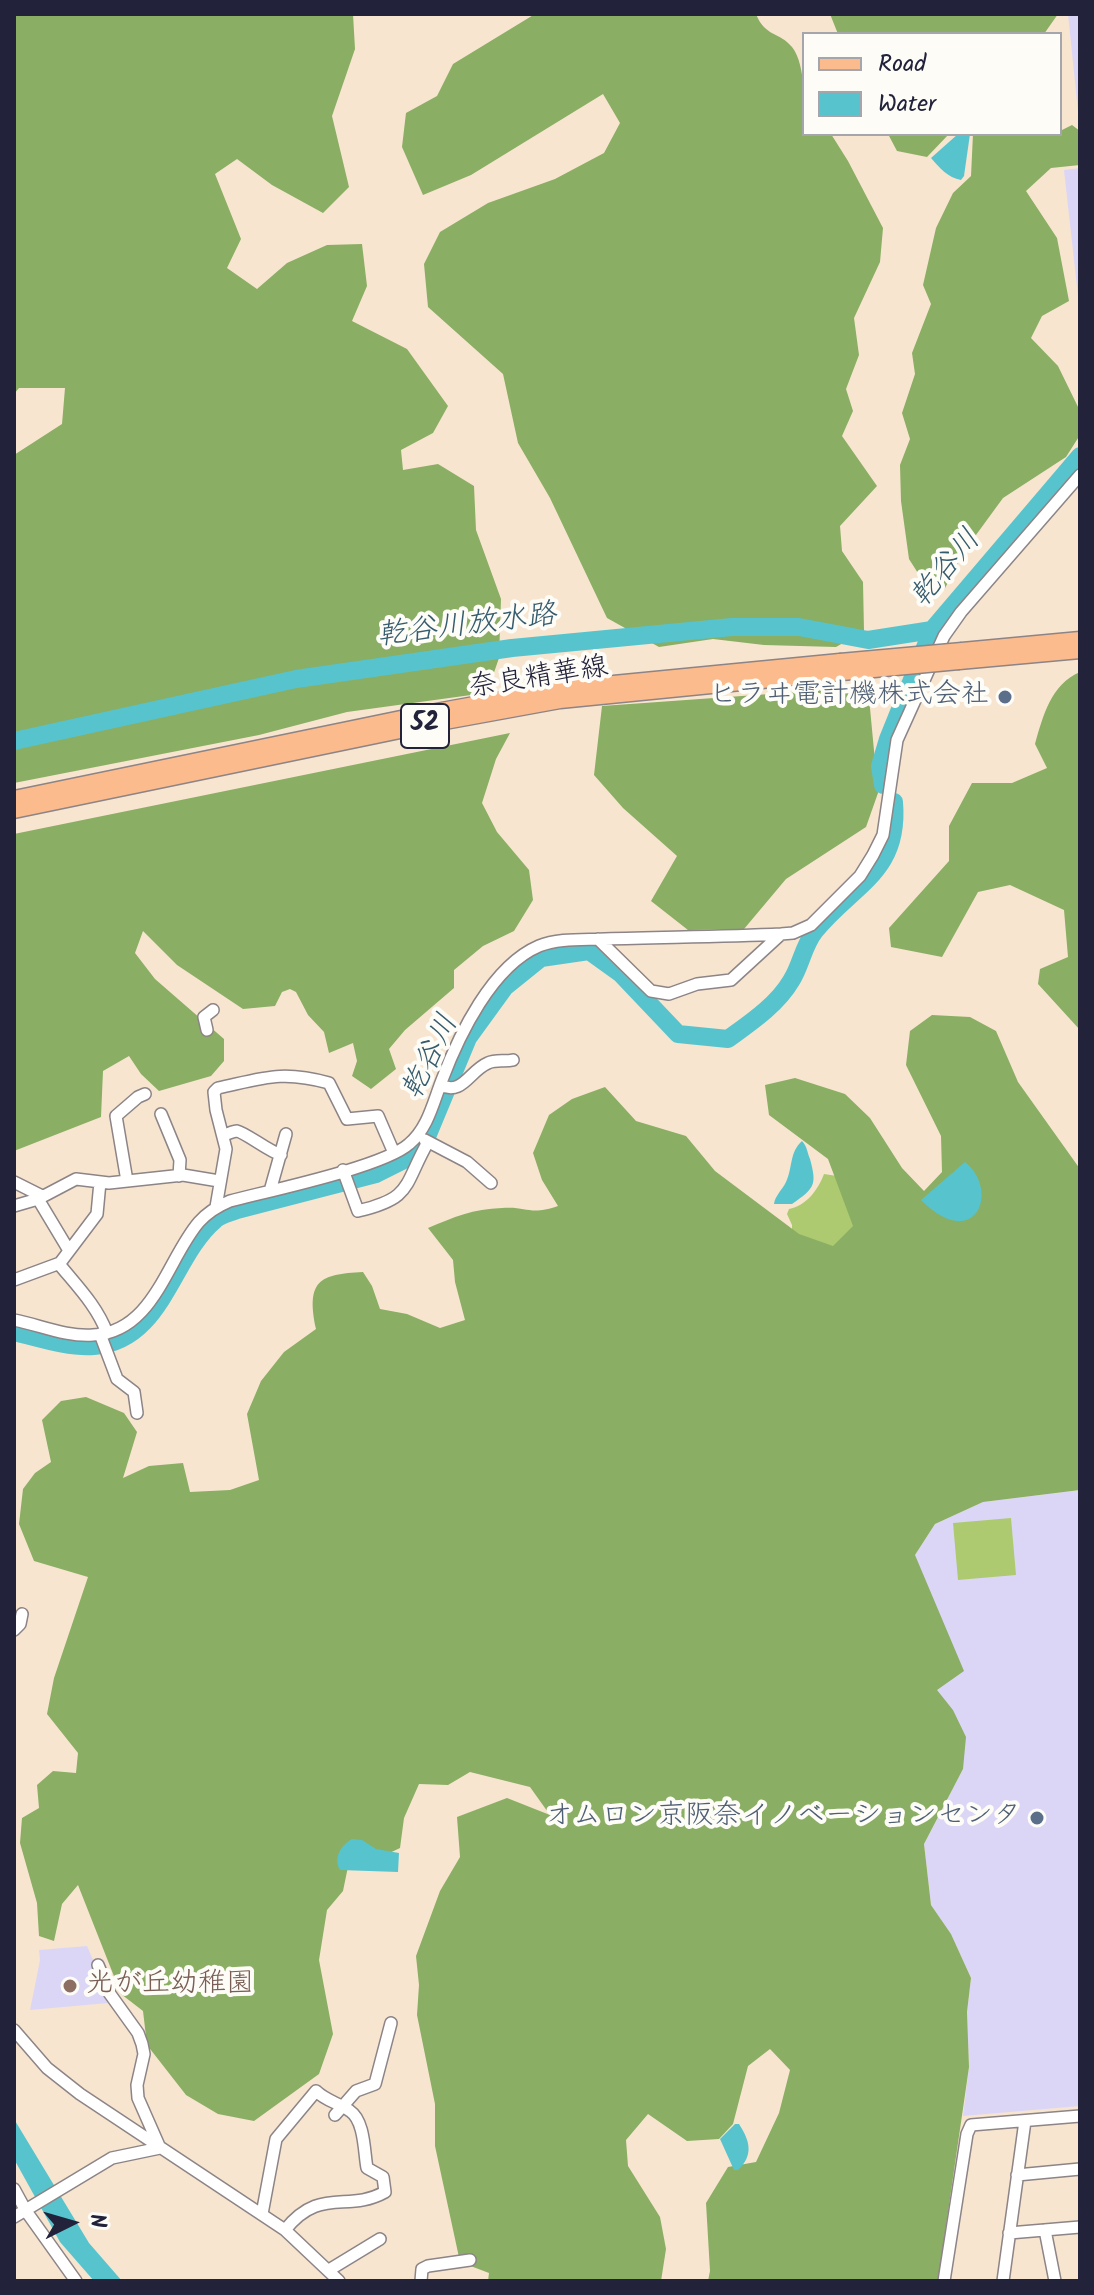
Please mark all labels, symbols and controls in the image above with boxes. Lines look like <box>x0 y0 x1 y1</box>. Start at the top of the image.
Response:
legend <box>802 32 1062 136</box>
text: Road <box>878 45 926 84</box>
text: Water <box>878 85 936 124</box>
water label: 乾谷川 <box>905 524 991 616</box>
water label: 乾谷川放水路 <box>375 599 559 657</box>
street label: 奈良精華線 <box>467 652 611 708</box>
place label: ヒラヰ電計機株式会社 <box>709 680 989 714</box>
marker: ヒラヰ電計機株式会社 <box>996 688 1014 706</box>
road number: 52 <box>401 704 449 748</box>
water label: 乾谷川 <box>397 1010 469 1106</box>
place label: オムロン京阪奈イノベーションセンタ <box>545 1801 1021 1835</box>
marker: オムロン京阪奈イノベーションセンタ <box>1028 1809 1046 1827</box>
place label: 光が丘幼稚園 <box>86 1969 254 2003</box>
marker: 光が丘幼稚園 <box>61 1977 79 1995</box>
north arrow <box>32 2183 112 2263</box>
text: N <box>78 2212 114 2229</box>

